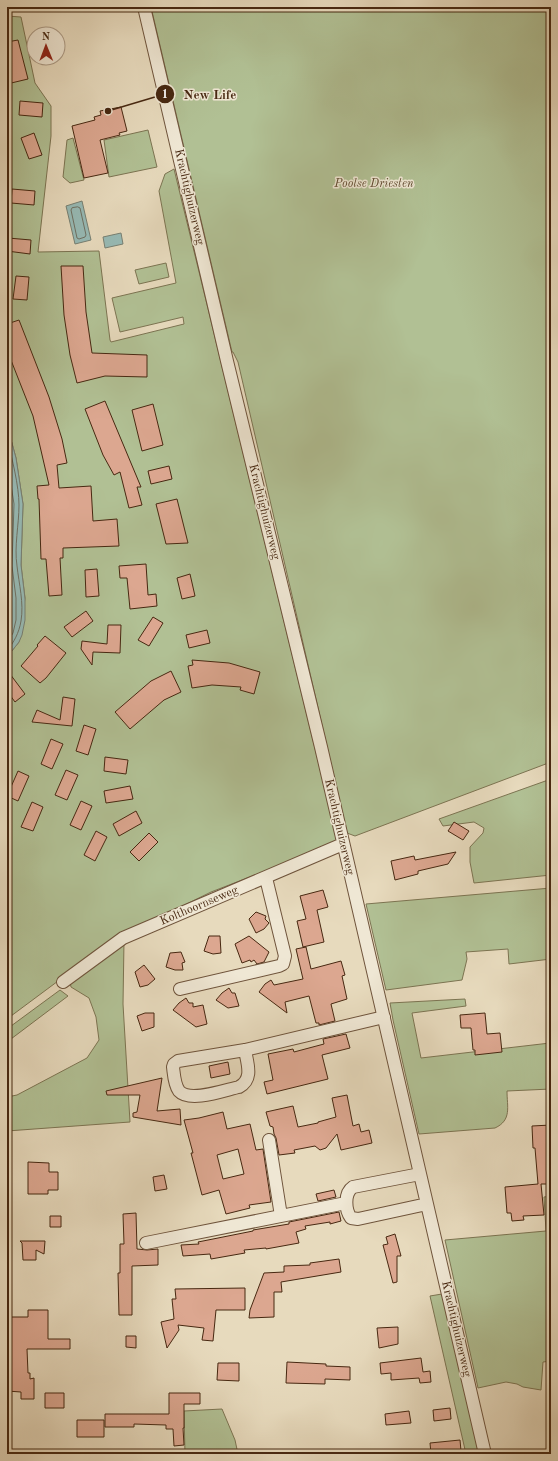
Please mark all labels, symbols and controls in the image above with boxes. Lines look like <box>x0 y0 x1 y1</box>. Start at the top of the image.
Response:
north arrow <box>26 26 66 66</box>
text: N <box>42 32 51 43</box>
callout: New Life <box>155 82 244 107</box>
text: 1 <box>162 89 168 101</box>
text: New Life <box>183 89 237 102</box>
street label: Krachtighuizerweg <box>172 148 206 247</box>
park label: Poolse Driesten <box>333 178 414 190</box>
street label: Krachtighuizerweg <box>246 463 282 562</box>
street label: Krachtighuizerweg <box>322 778 356 877</box>
street label: Kolthoornseweg <box>158 884 240 928</box>
street label: Krachtighuizerweg <box>439 1280 473 1379</box>

